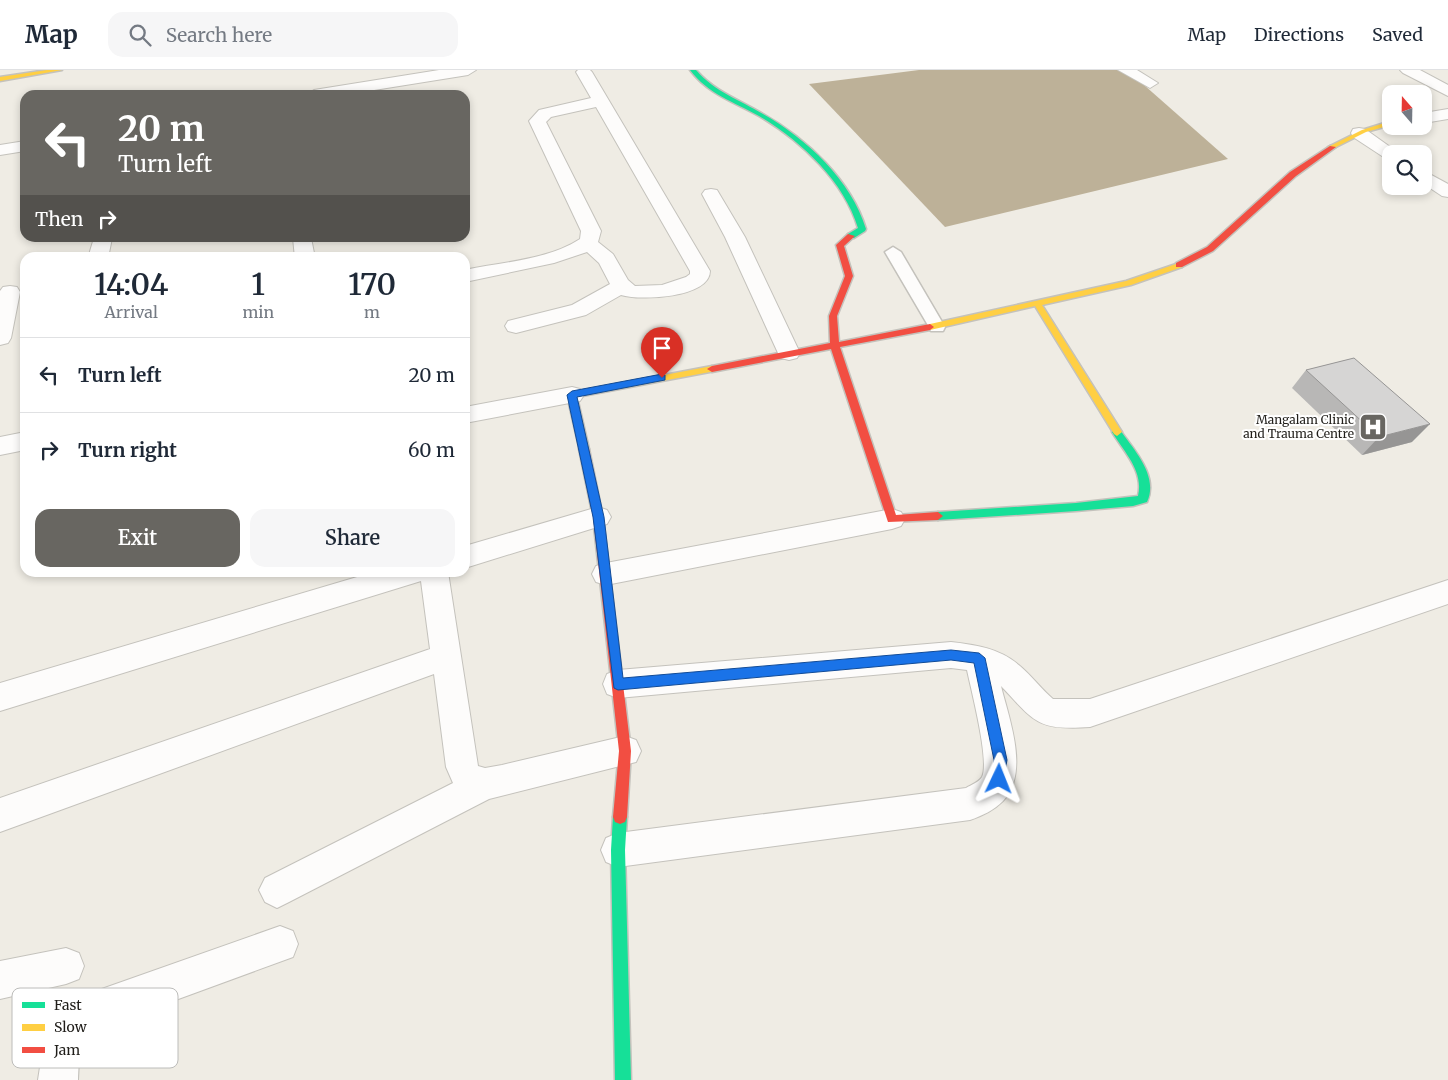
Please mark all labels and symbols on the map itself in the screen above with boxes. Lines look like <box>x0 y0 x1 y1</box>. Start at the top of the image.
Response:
north arrow <box>1382 85 1432 135</box>
pin <box>641 327 683 378</box>
place label: Mangalam Clinic and Trauma Centre <box>1243 412 1354 441</box>
hospital icon: Mangalam Clinic and Trauma Centre <box>1358 412 1388 442</box>
position arrow <box>972 752 1024 804</box>
legend <box>12 988 178 1068</box>
text: Fast <box>54 996 82 1014</box>
text: Slow <box>54 1018 87 1036</box>
text: Jam <box>53 1041 80 1059</box>

